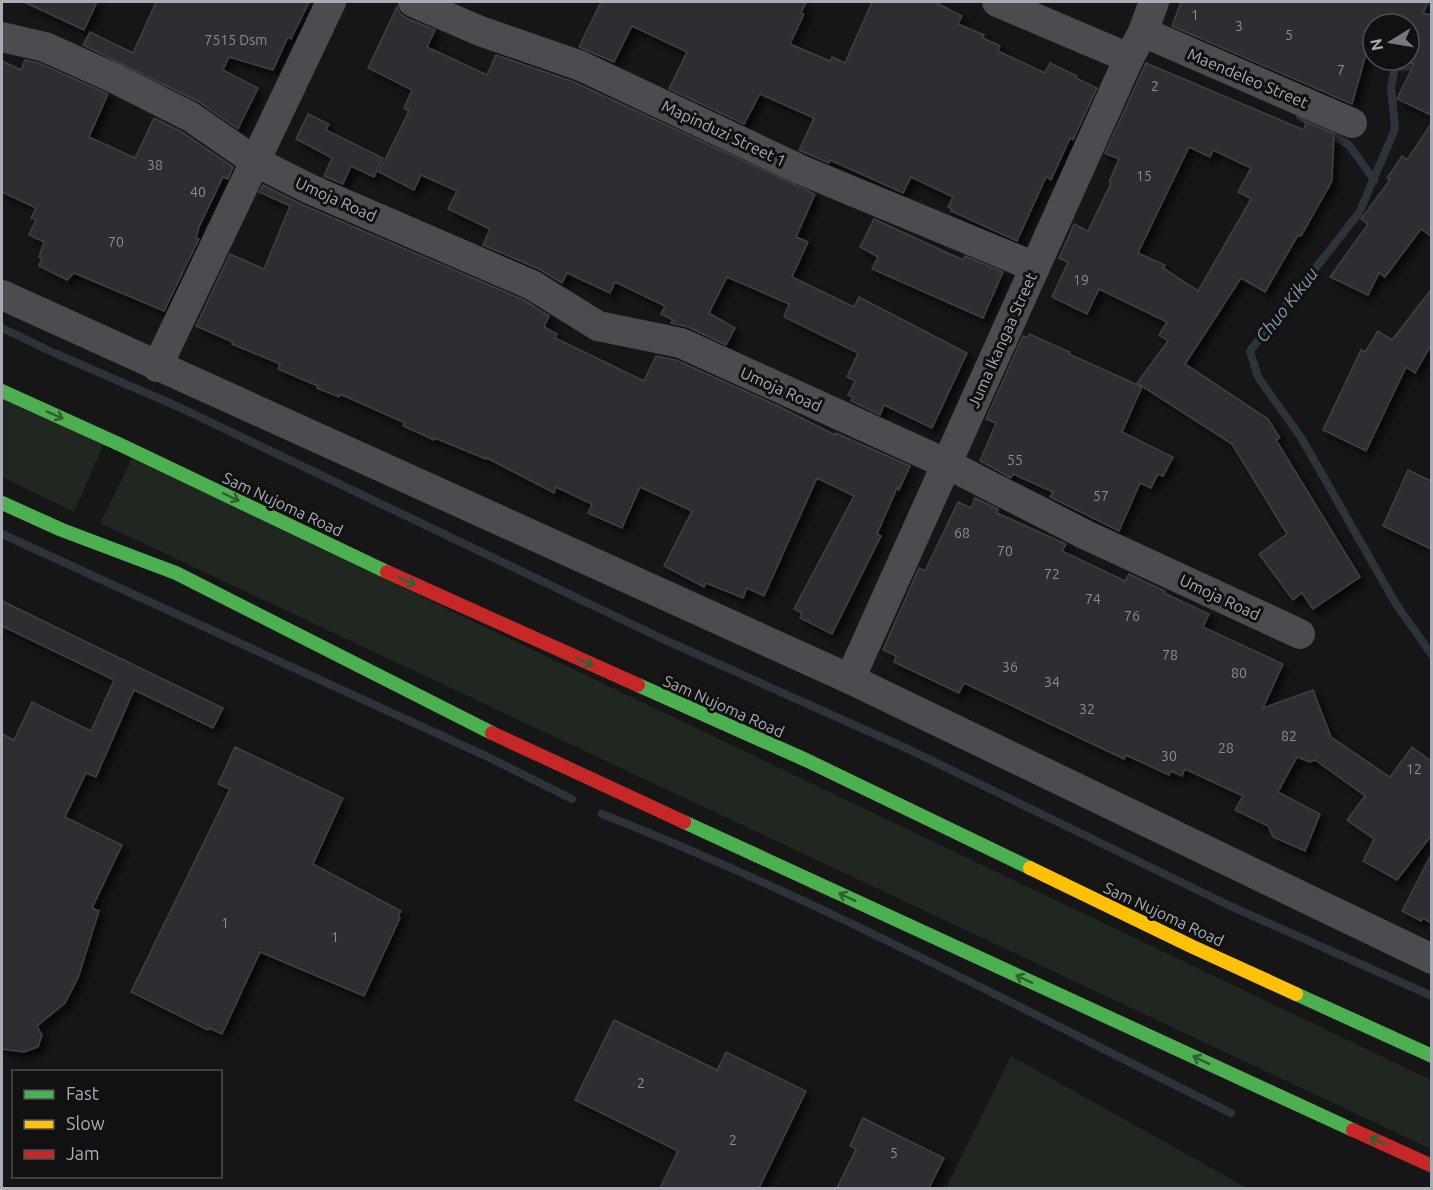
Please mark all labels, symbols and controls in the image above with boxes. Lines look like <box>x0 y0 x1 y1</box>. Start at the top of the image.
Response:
house number: 1 <box>1191 7 1199 23</box>
north arrow <box>1361 12 1421 72</box>
house number: 3 <box>1235 18 1243 34</box>
house number: 5 <box>1285 27 1293 43</box>
house number: 7515 Dsm <box>205 32 267 48</box>
text: N <box>1366 37 1386 52</box>
street label: Maendeleo Street <box>1185 45 1312 112</box>
house number: 7 <box>1337 62 1345 78</box>
house number: 2 <box>1151 78 1159 94</box>
street label: Mapinduzi Street 1 <box>659 96 789 170</box>
house number: 38 <box>147 157 163 173</box>
house number: 15 <box>1136 168 1152 184</box>
street label: Umoja Road <box>293 173 379 225</box>
house number: 40 <box>190 184 206 200</box>
house number: 70 <box>108 234 124 250</box>
water label: Chuo Kikuu <box>1251 263 1322 346</box>
street label: Juma Ikangaa Street <box>964 269 1040 410</box>
house number: 19 <box>1073 272 1089 288</box>
street label: Umoja Road <box>738 363 824 415</box>
one-way arrow <box>45 409 63 421</box>
house number: 55 <box>1007 452 1023 468</box>
street label: Sam Nujoma Road <box>220 468 346 540</box>
house number: 57 <box>1093 488 1109 504</box>
one-way arrow <box>222 492 240 504</box>
house number: 68 <box>954 525 970 541</box>
house number: 70 <box>997 543 1013 559</box>
house number: 72 <box>1044 566 1060 582</box>
street label: Umoja Road <box>1177 571 1263 623</box>
one-way arrow <box>398 576 416 588</box>
house number: 74 <box>1085 591 1101 607</box>
house number: 76 <box>1124 608 1140 624</box>
house number: 78 <box>1162 647 1178 663</box>
one-way arrow <box>575 657 594 668</box>
house number: 36 <box>1002 659 1018 675</box>
house number: 80 <box>1231 665 1247 681</box>
street label: Sam Nujoma Road <box>661 671 787 741</box>
house number: 34 <box>1044 674 1060 690</box>
house number: 32 <box>1079 701 1095 717</box>
house number: 82 <box>1281 728 1297 744</box>
house number: 28 <box>1218 740 1234 756</box>
house number: 30 <box>1161 748 1177 764</box>
house number: 12 <box>1406 761 1422 777</box>
street label: Sam Nujoma Road <box>1101 878 1227 950</box>
one-way arrow <box>838 891 856 903</box>
house number: 1 <box>221 915 229 931</box>
house number: 1 <box>331 929 339 945</box>
one-way arrow <box>1015 972 1033 984</box>
one-way arrow <box>1193 1054 1211 1065</box>
legend <box>12 1070 222 1178</box>
house number: 2 <box>637 1075 645 1091</box>
text: Fast <box>66 1083 99 1103</box>
text: Slow <box>66 1113 105 1133</box>
house number: 2 <box>729 1132 737 1148</box>
one-way arrow <box>1370 1135 1388 1147</box>
text: Jam <box>66 1143 100 1163</box>
house number: 5 <box>890 1145 898 1161</box>

